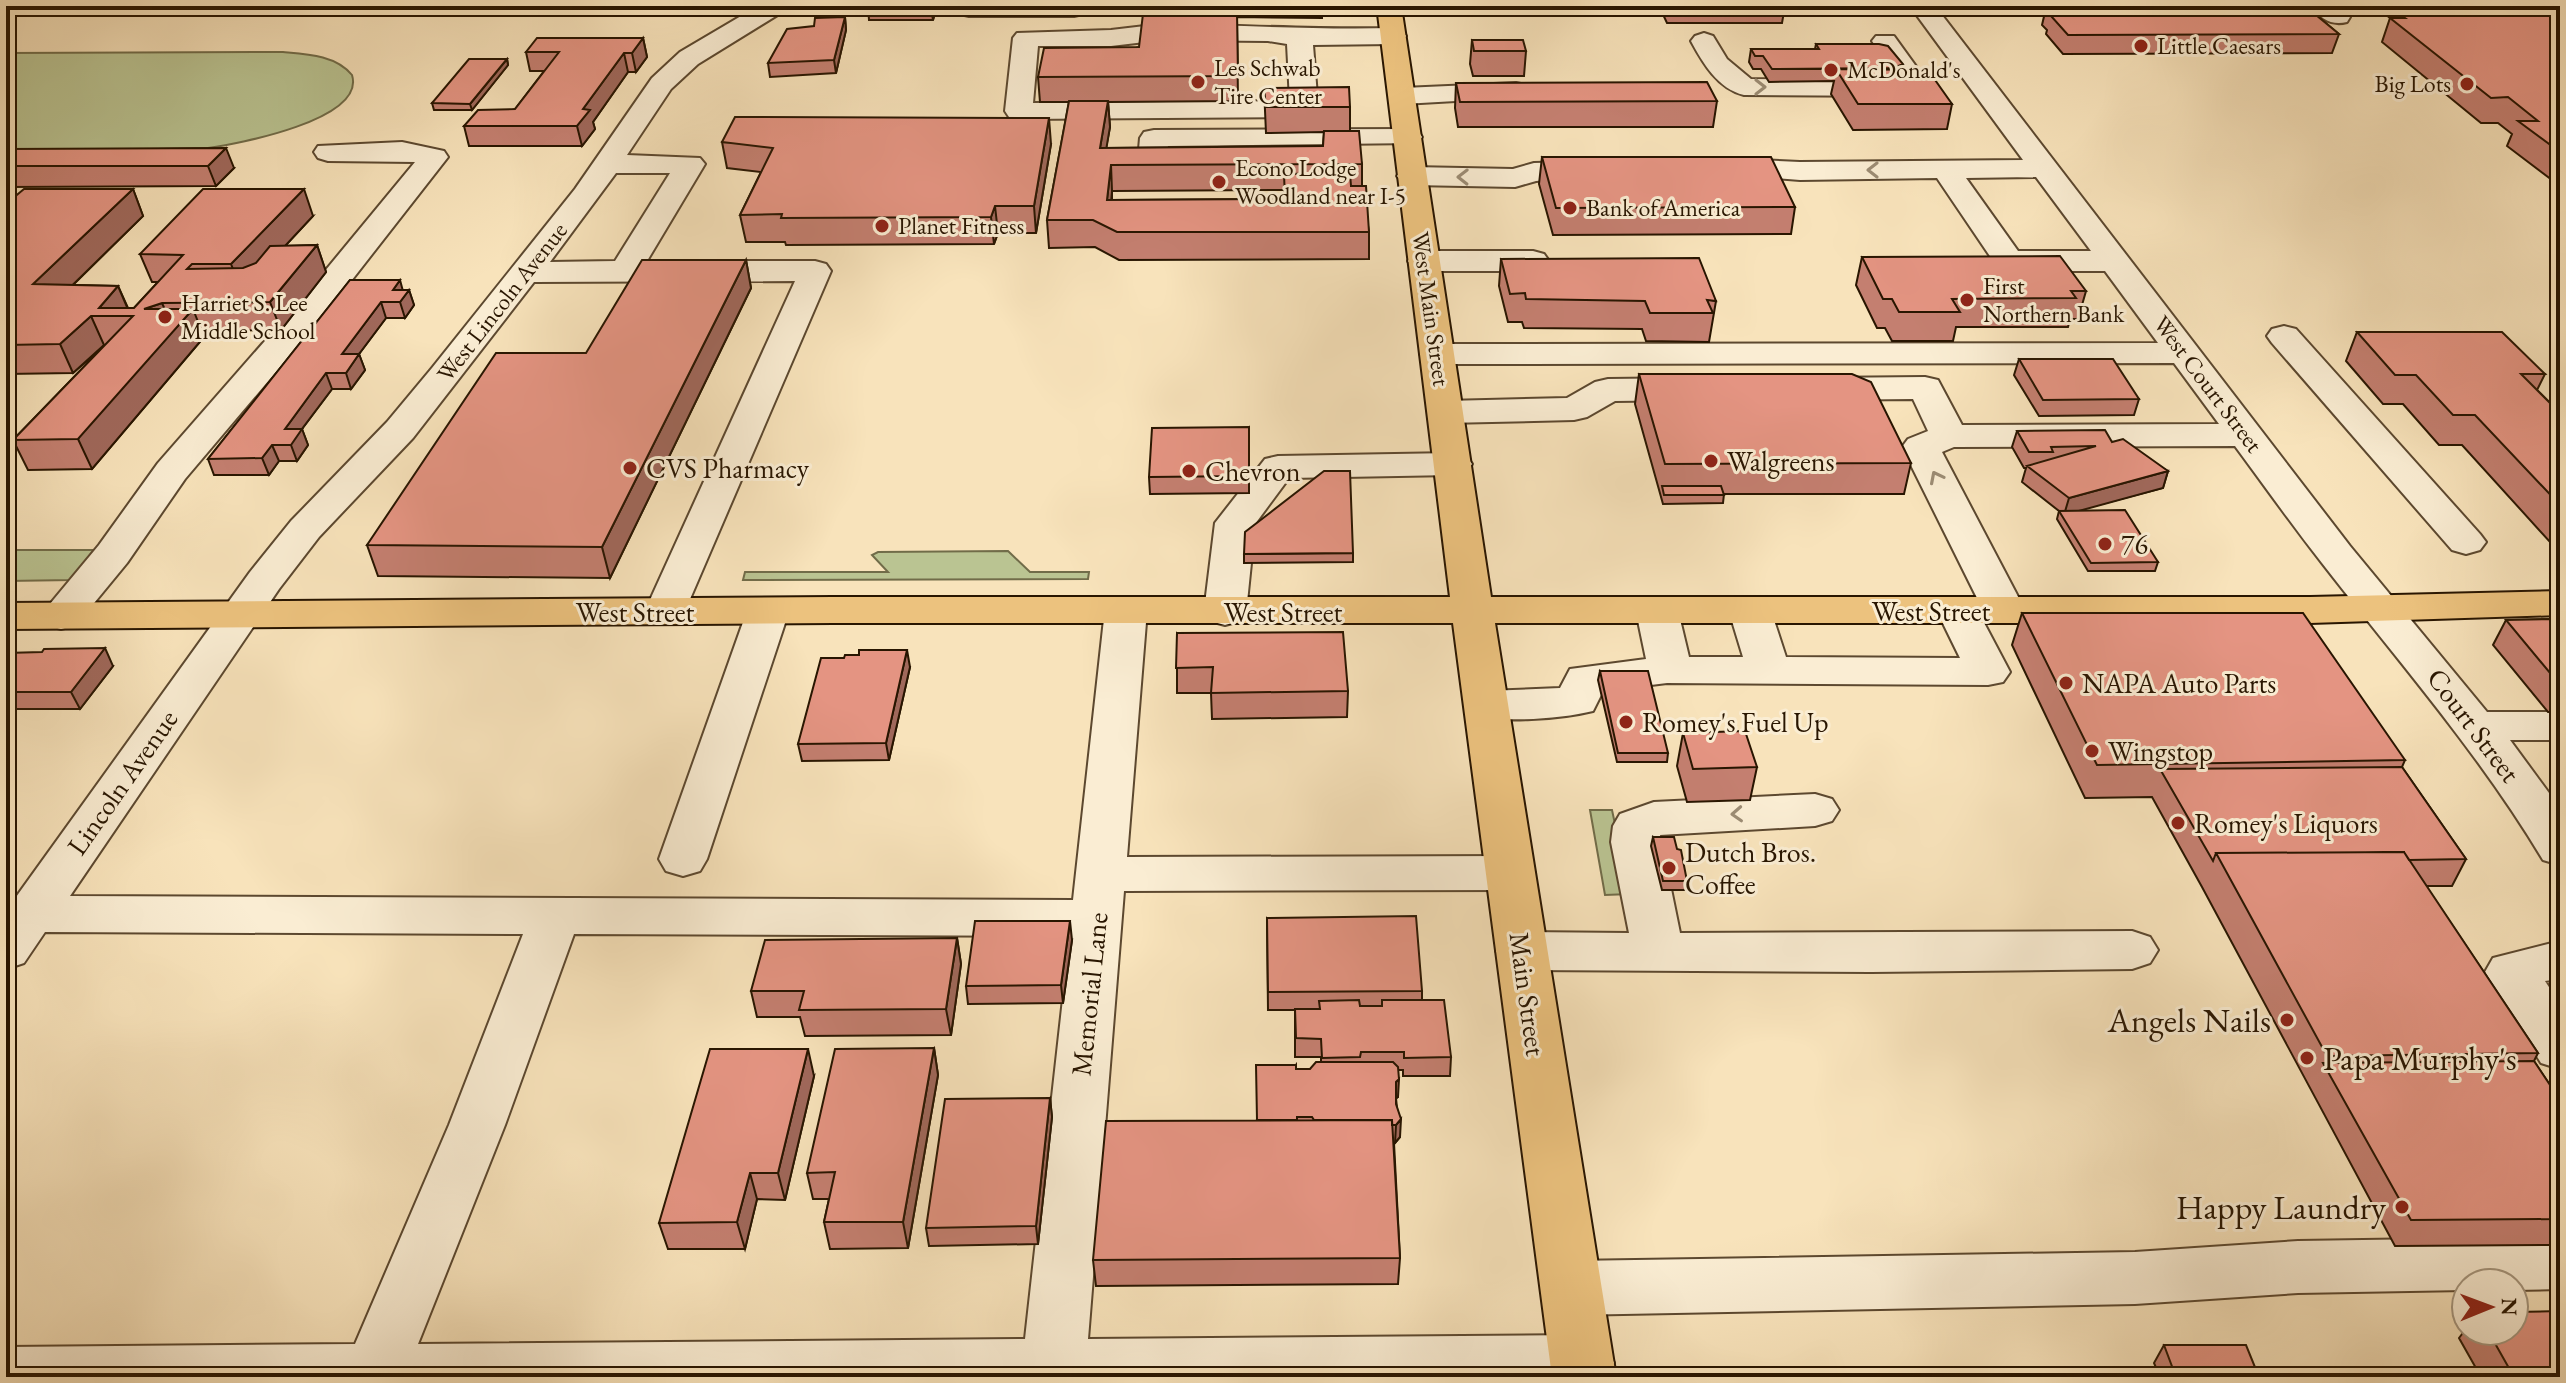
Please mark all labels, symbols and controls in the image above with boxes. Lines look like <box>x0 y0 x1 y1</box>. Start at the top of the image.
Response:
place label: Little Caesars <box>2157 30 2281 61</box>
marker: Little Caesars <box>2132 37 2150 55</box>
place label: Les Schwab Tire Center <box>1214 52 1322 111</box>
place label: McDonald's <box>1847 54 1961 85</box>
marker: McDonald's <box>1822 61 1840 79</box>
place label: Big Lots <box>2375 68 2451 99</box>
marker: Les Schwab Tire Center <box>1189 73 1207 91</box>
marker: Big Lots <box>2458 75 2476 93</box>
one-way arrow <box>1754 78 1767 96</box>
place label: Econo Lodge Woodland near I-5 <box>1235 152 1406 211</box>
one-way arrow <box>1866 161 1879 179</box>
one-way arrow <box>1456 168 1469 186</box>
marker: Econo Lodge Woodland near I-5 <box>1210 173 1228 191</box>
place label: Bank of America <box>1586 192 1741 223</box>
marker: Bank of America <box>1561 199 1579 217</box>
place label: Planet Fitness <box>898 210 1024 241</box>
street label: West Lincoln Avenue <box>430 216 574 388</box>
marker: Planet Fitness <box>873 217 891 235</box>
street label: West Main Street <box>1405 230 1458 389</box>
place label: First Northern Bank <box>1983 270 2125 329</box>
place label: Harriet S. Lee Middle School <box>181 287 315 346</box>
marker: First Northern Bank <box>1958 291 1976 309</box>
marker: Harriet S. Lee Middle School <box>156 308 174 326</box>
street label: West Court Street <box>2147 309 2270 459</box>
place label: Walgreens <box>1727 443 1835 479</box>
place label: CVS Pharmacy <box>646 450 810 486</box>
marker: Walgreens <box>1702 452 1720 470</box>
place label: Chevron <box>1205 453 1301 489</box>
marker: CVS Pharmacy <box>621 459 639 477</box>
marker: Chevron <box>1180 462 1198 480</box>
one-way arrow <box>1931 471 1946 486</box>
place label: 76 <box>2121 526 2148 562</box>
marker: 76 <box>2096 535 2114 553</box>
street label: West Street <box>1872 593 1991 629</box>
street label: West Street <box>576 594 695 630</box>
street label: West Street <box>1224 594 1343 630</box>
street label: Court Street <box>2419 661 2529 789</box>
place label: NAPA Auto Parts <box>2082 665 2276 701</box>
marker: NAPA Auto Parts <box>2057 674 2075 692</box>
street label: Lincoln Avenue <box>59 702 185 862</box>
place label: Romey's Fuel Up <box>1642 704 1829 740</box>
marker: Romey's Fuel Up <box>1617 713 1635 731</box>
place label: Wingstop <box>2108 733 2213 769</box>
marker: Wingstop <box>2083 742 2101 760</box>
one-way arrow <box>1730 805 1743 822</box>
place label: Romey's Liquors <box>2194 805 2378 841</box>
marker: Romey's Liquors <box>2169 814 2187 832</box>
place label: Dutch Bros. Coffee <box>1685 834 1816 902</box>
marker: Dutch Bros. Coffee <box>1660 859 1678 877</box>
street label: Memorial Lane <box>1063 910 1115 1078</box>
street label: Main Street <box>1502 930 1555 1058</box>
place label: Angels Nails <box>2107 998 2271 1042</box>
marker: Angels Nails <box>2278 1011 2296 1029</box>
place label: Papa Murphy's <box>2323 1036 2517 1080</box>
marker: Papa Murphy's <box>2298 1049 2316 1067</box>
place label: Happy Laundry <box>2176 1185 2387 1229</box>
marker: Happy Laundry <box>2393 1198 2411 1216</box>
north arrow <box>2450 1267 2530 1347</box>
text: N <box>2495 1298 2524 1316</box>

